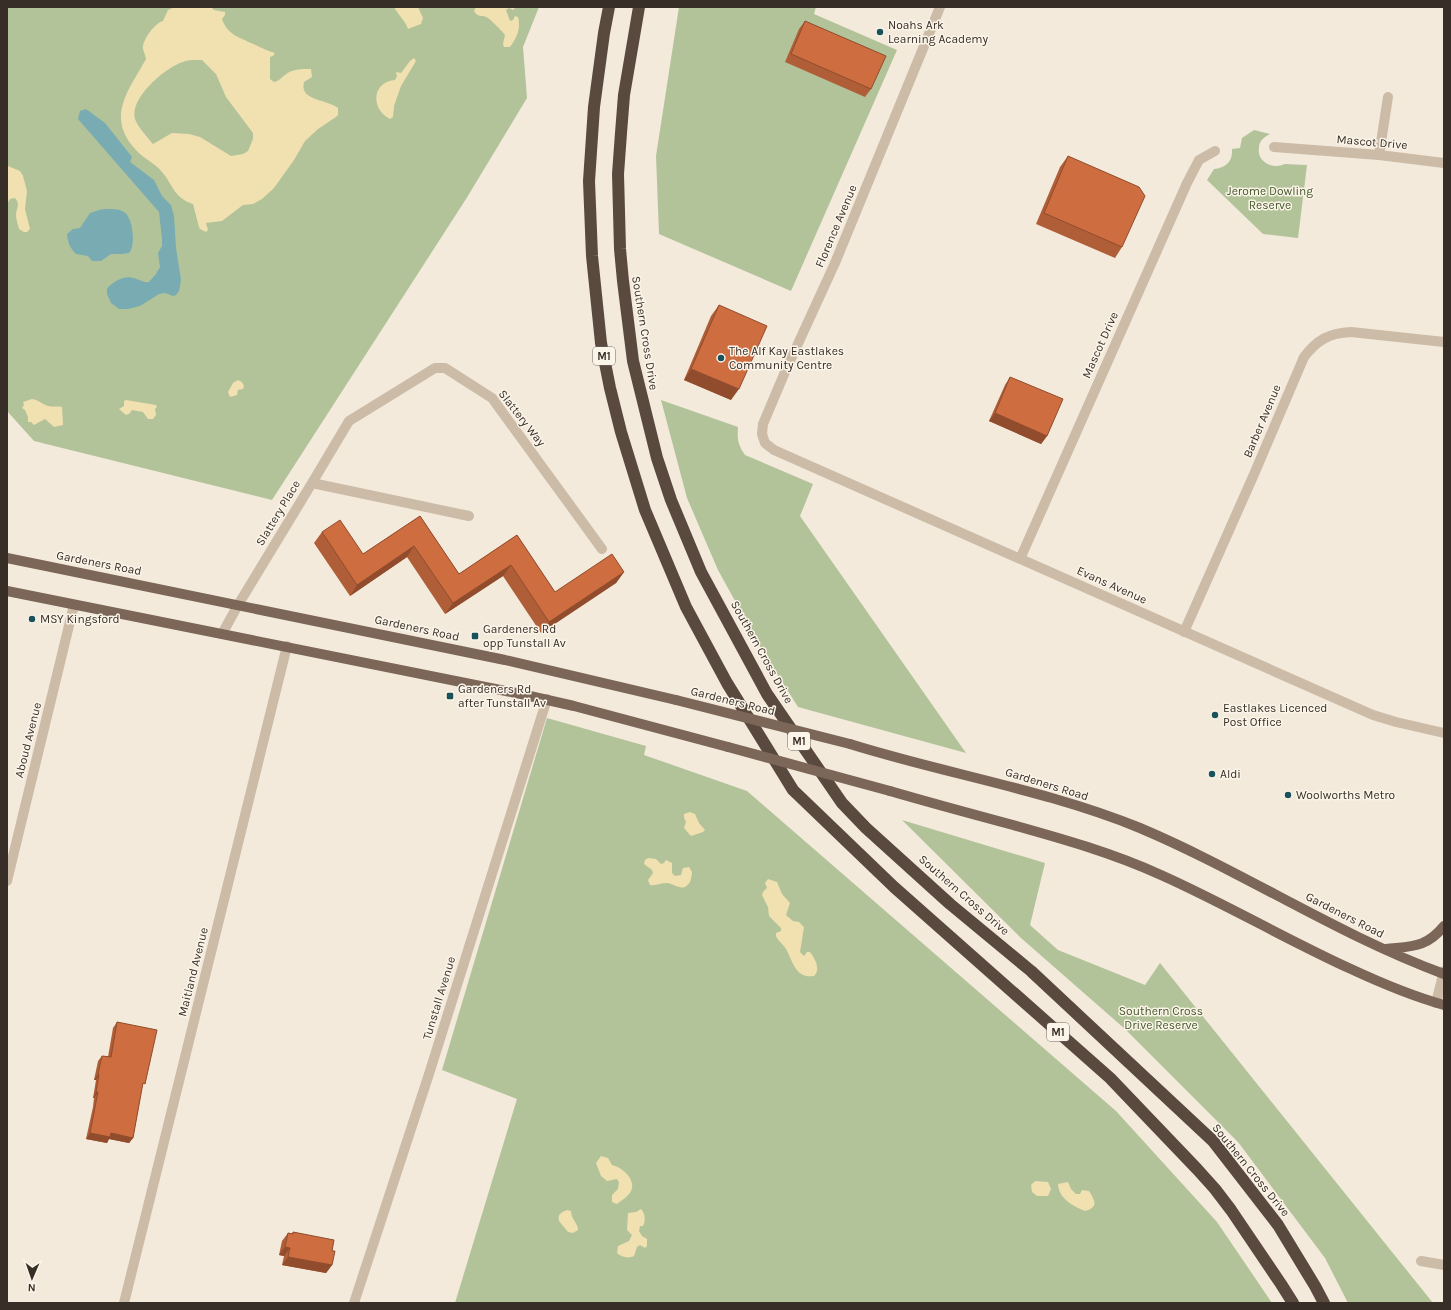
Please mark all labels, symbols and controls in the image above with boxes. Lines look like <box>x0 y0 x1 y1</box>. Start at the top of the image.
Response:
place label: Noahs Ark Learning Academy <box>888 18 989 46</box>
marker: Noahs Ark Learning Academy <box>875 27 885 37</box>
street label: Mascot Drive <box>1336 132 1408 152</box>
street label: Florence Avenue <box>812 182 860 270</box>
park label: Jerome Dowling Reserve <box>1227 184 1313 212</box>
street label: Southern Cross Drive <box>629 275 661 391</box>
street label: Mascot Drive <box>1079 310 1121 380</box>
place label: The Alf Kay Eastlakes Community Centre <box>729 344 844 372</box>
road number: M1 <box>593 347 615 365</box>
marker: The Alf Kay Eastlakes Community Centre <box>716 353 726 363</box>
street label: Barber Avenue <box>1240 382 1284 460</box>
street label: Slattery Way <box>496 387 549 449</box>
street label: Slattery Place <box>253 478 303 548</box>
street label: Gardeners Road <box>55 548 143 578</box>
street label: Evans Avenue <box>1075 563 1149 607</box>
street label: Southern Cross Drive <box>728 598 796 706</box>
place label: MSY Kingsford <box>40 612 120 626</box>
street label: Gardeners Road <box>373 612 461 644</box>
marker: MSY Kingsford <box>27 614 37 624</box>
place label: Gardeners Rd opp Tunstall Av <box>483 622 566 650</box>
marker: Gardeners Rd opp Tunstall Av <box>470 631 480 641</box>
place label: Gardeners Rd after Tunstall Av <box>458 682 546 710</box>
street label: Gardeners Road <box>689 684 777 718</box>
marker: Gardeners Rd after Tunstall Av <box>445 691 455 701</box>
street label: Aboud Avenue <box>12 701 44 779</box>
place label: Eastlakes Licenced Post Office <box>1223 701 1327 729</box>
marker: Eastlakes Licenced Post Office <box>1210 710 1220 720</box>
road number: M1 <box>788 732 810 750</box>
street label: Gardeners Road <box>1004 765 1090 803</box>
place label: Aldi <box>1220 767 1241 781</box>
marker: Aldi <box>1207 769 1217 779</box>
place label: Woolworths Metro <box>1296 788 1395 802</box>
marker: Woolworths Metro <box>1283 790 1293 800</box>
street label: Southern Cross Drive <box>916 852 1012 938</box>
street label: Gardeners Road <box>1303 889 1387 941</box>
street label: Maitland Avenue <box>175 926 211 1018</box>
street label: Tunstall Avenue <box>420 955 458 1041</box>
park label: Southern Cross Drive Reserve <box>1119 1004 1203 1032</box>
road number: M1 <box>1047 1023 1069 1041</box>
street label: Southern Cross Drive <box>1209 1121 1293 1219</box>
north arrow <box>12 1258 52 1298</box>
text: N <box>27 1281 36 1294</box>

